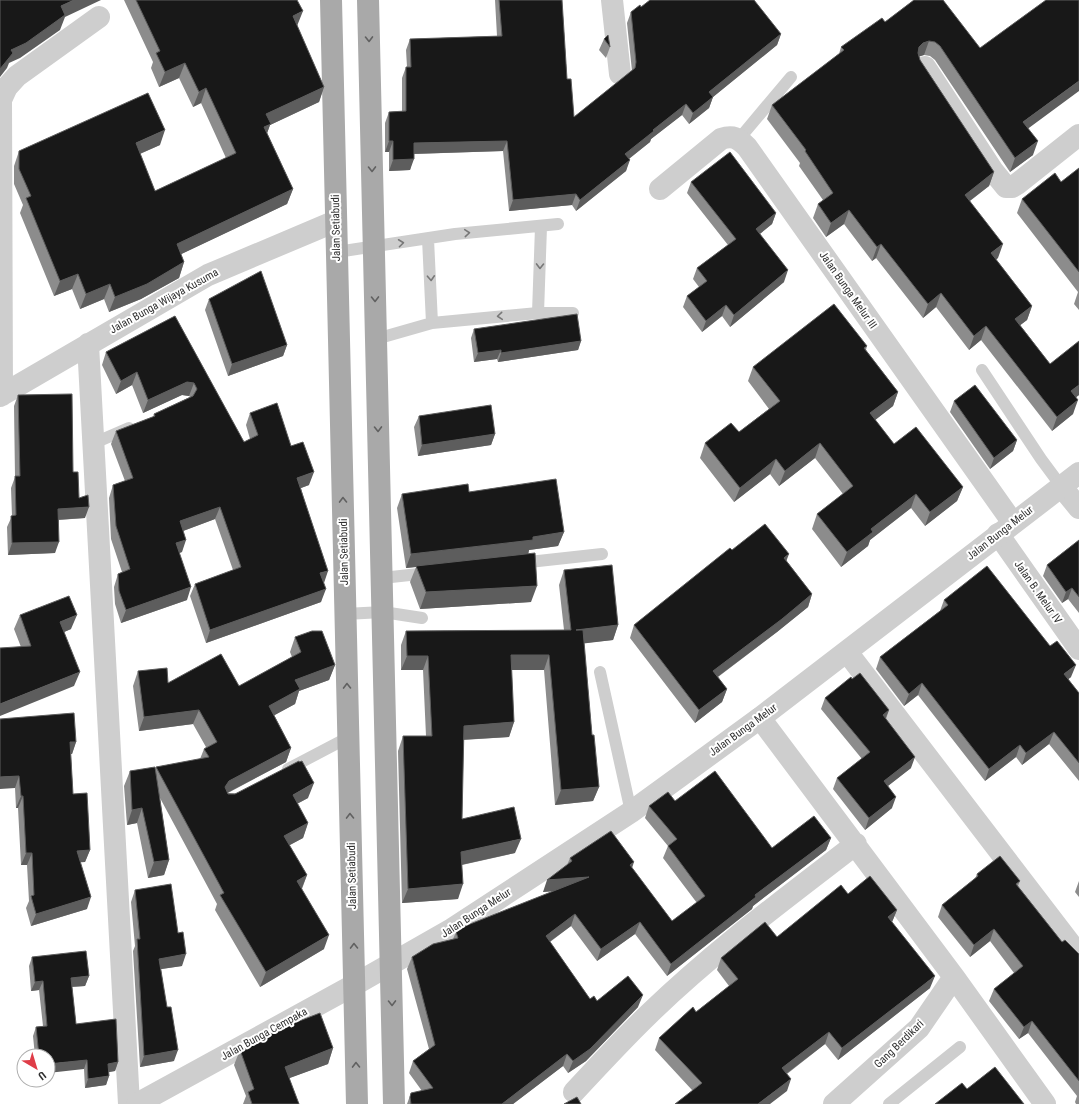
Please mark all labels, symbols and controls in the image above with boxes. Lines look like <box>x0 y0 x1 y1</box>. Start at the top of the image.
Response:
one-way arrow <box>365 36 373 42</box>
one-way arrow <box>368 166 376 172</box>
street label: Jalan Setiabudi <box>329 194 343 262</box>
one-way arrow <box>464 229 470 238</box>
one-way arrow <box>398 239 404 248</box>
street label: Jalan Bunga Melur III <box>816 249 880 331</box>
one-way arrow <box>535 263 544 269</box>
street label: Jalan Bunga Wijaya Kusuma <box>107 266 221 336</box>
one-way arrow <box>426 275 435 281</box>
one-way arrow <box>371 296 379 302</box>
one-way arrow <box>497 312 503 321</box>
one-way arrow <box>374 426 382 432</box>
one-way arrow <box>339 497 347 503</box>
street label: Jalan Bunga Melur <box>964 503 1036 563</box>
street label: Jalan Setiabudi <box>337 518 351 586</box>
street label: Jalan B. Melur IV <box>1012 558 1064 626</box>
one-way arrow <box>343 683 351 689</box>
street label: Jalan Bunga Melur <box>707 701 780 759</box>
one-way arrow <box>346 813 355 819</box>
street label: Jalan Setiabudi <box>345 842 359 910</box>
street label: Jalan Bunga Melur <box>439 885 514 940</box>
one-way arrow <box>349 943 358 949</box>
one-way arrow <box>387 1000 396 1006</box>
street label: Jalan Bunga Cempaka <box>219 1005 309 1063</box>
street label: Gang Berdikari <box>872 1017 926 1071</box>
north arrow <box>16 1048 56 1088</box>
one-way arrow <box>352 1062 361 1068</box>
text: U <box>35 1068 48 1083</box>

